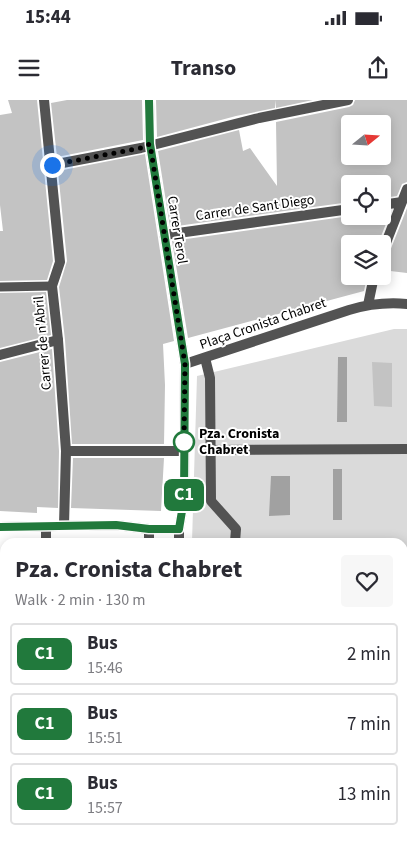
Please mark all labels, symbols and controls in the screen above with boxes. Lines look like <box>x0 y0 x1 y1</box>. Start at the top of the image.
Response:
text: 15:44 <box>25 4 71 31</box>
text: Transo <box>171 52 236 84</box>
icon: menu <box>15 54 43 82</box>
icon: share <box>364 54 392 82</box>
north arrow <box>341 115 391 165</box>
map controls <box>341 115 391 285</box>
your location <box>40 153 65 178</box>
button: locate <box>341 175 391 225</box>
street label: Carrer de Sant Diego <box>194 190 316 226</box>
street label: Carrer Terol <box>162 195 192 266</box>
button: layers <box>341 235 391 285</box>
street label: Plaça Cronista Chabret <box>197 293 329 355</box>
street label: Carrer de n'Abril <box>29 295 57 391</box>
place label: Pza. Cronista Chabret <box>199 424 279 460</box>
marker: Pza. Cronista Chabret <box>173 431 195 453</box>
line badge: C1 <box>162 479 206 511</box>
text: C1 <box>174 482 194 507</box>
text: Pza. Cronista Chabret <box>15 552 242 587</box>
button: heart <box>341 555 393 607</box>
text: Walk · 2 min · 130 m <box>15 589 146 611</box>
text: Bus <box>87 630 118 657</box>
text: C1 <box>35 641 54 666</box>
text: 2 min <box>347 641 391 668</box>
text: 15:46 <box>87 657 123 679</box>
text: Bus <box>87 700 118 727</box>
text: C1 <box>35 711 54 736</box>
text: 7 min <box>347 711 391 738</box>
text: 15:51 <box>87 727 123 749</box>
text: Bus <box>87 770 118 797</box>
text: C1 <box>35 781 54 806</box>
text: 13 min <box>337 781 391 808</box>
text: 15:57 <box>87 797 123 819</box>

